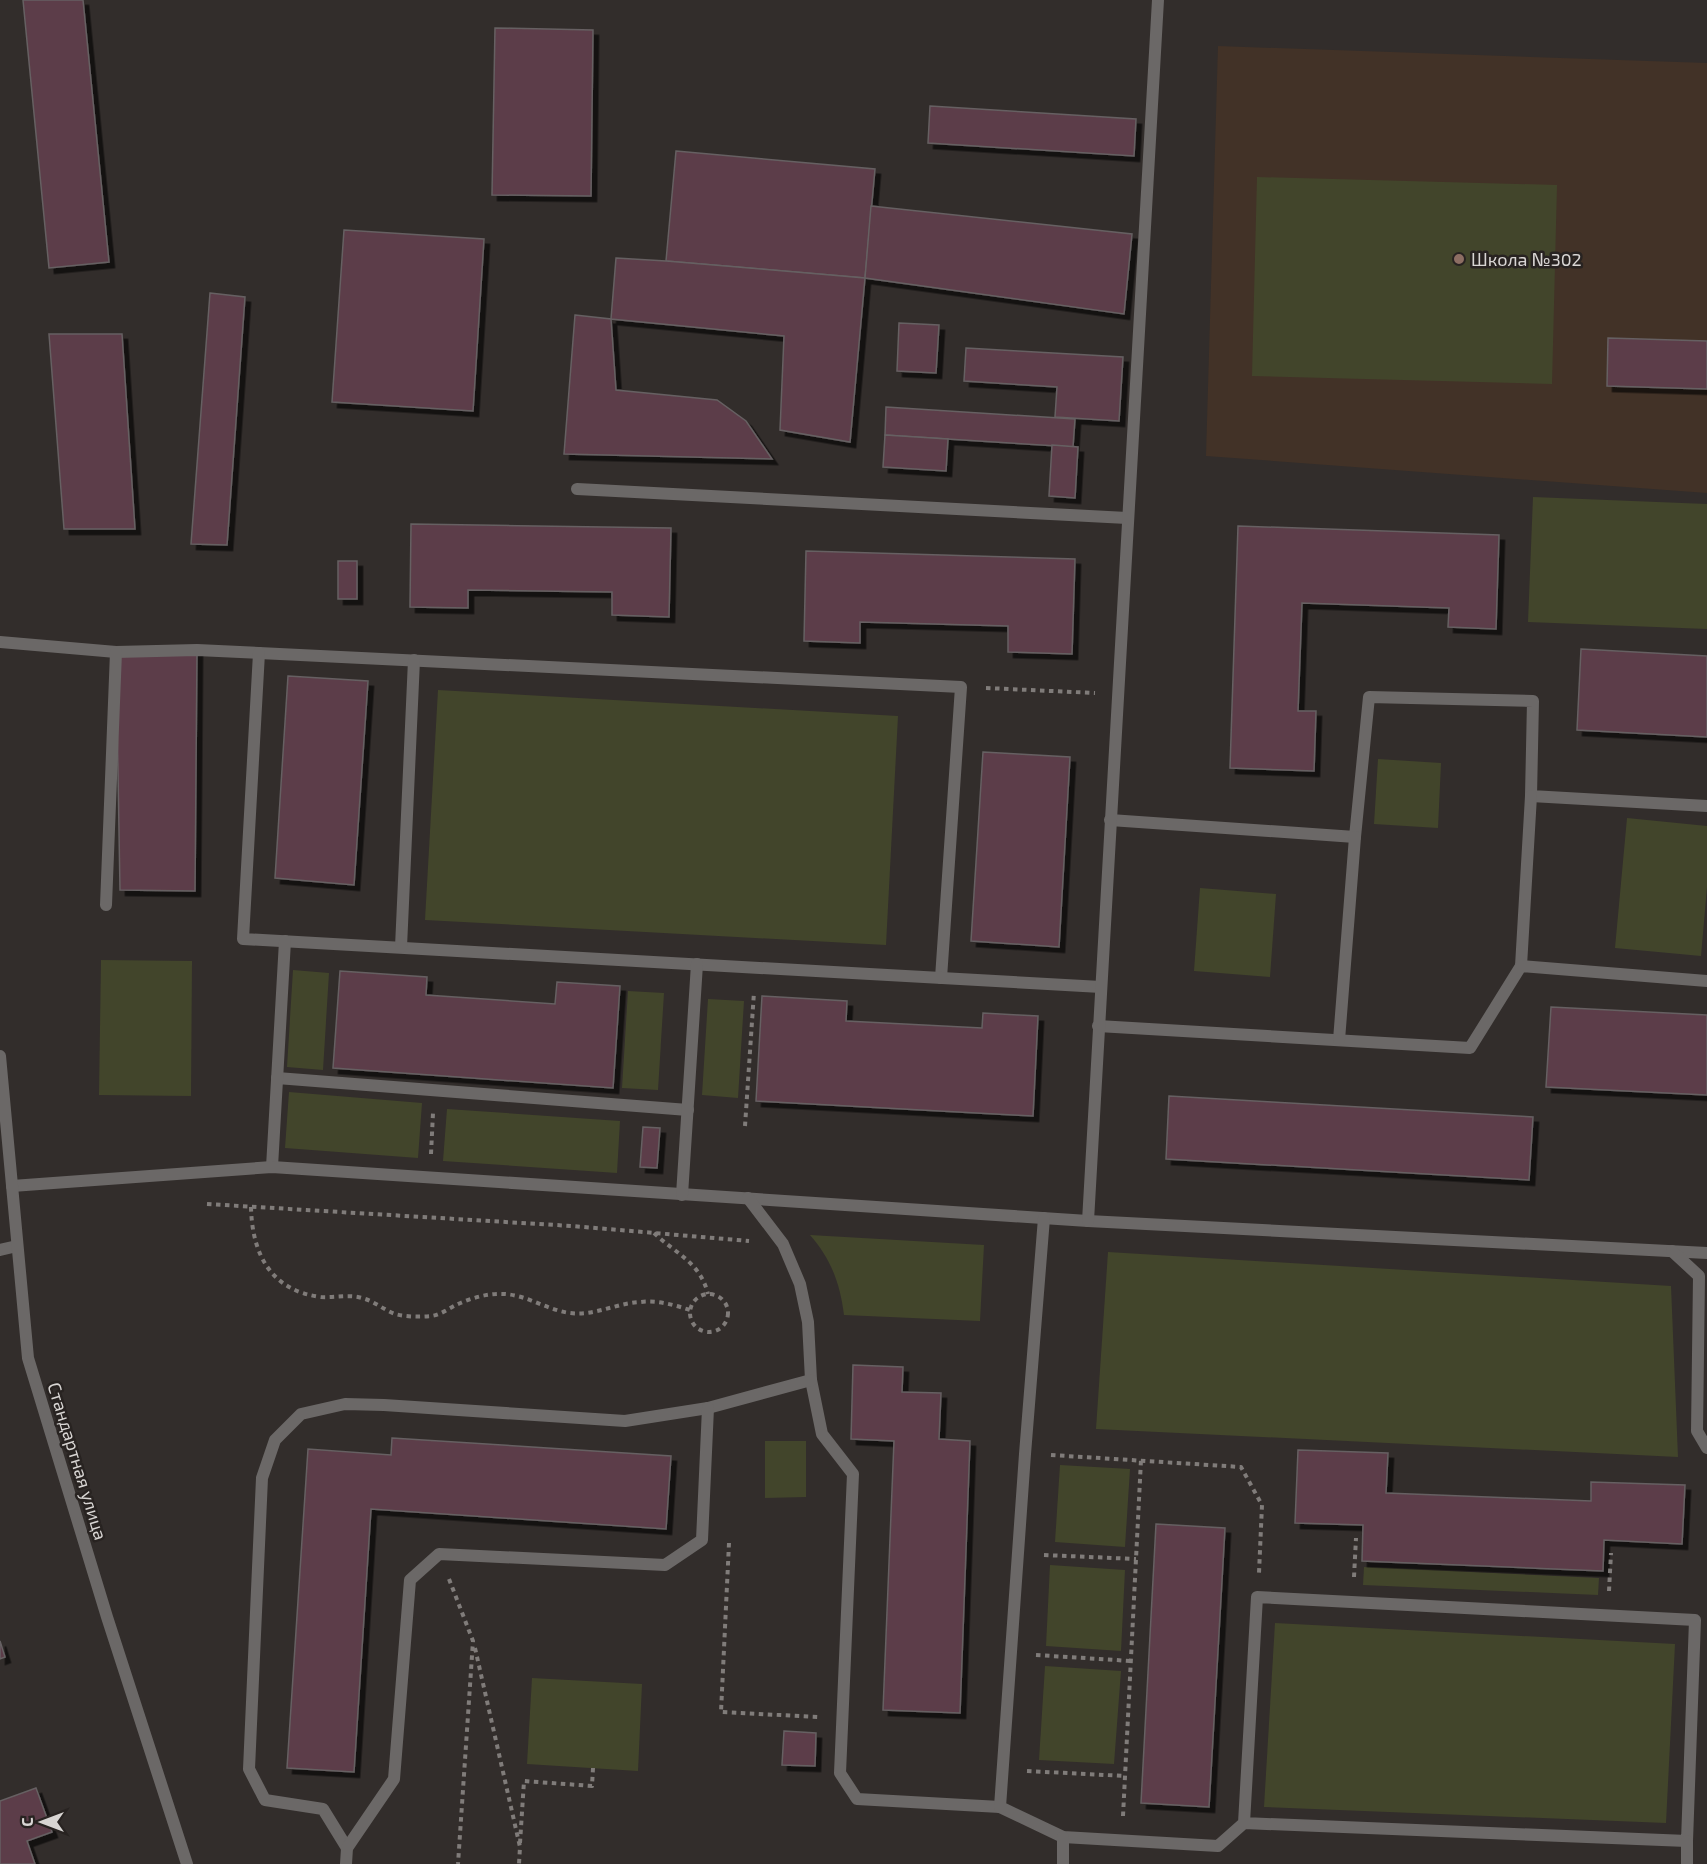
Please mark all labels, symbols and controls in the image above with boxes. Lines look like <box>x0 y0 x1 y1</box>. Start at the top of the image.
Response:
place label: Школа №302 <box>1471 248 1582 270</box>
marker: Школа №302 <box>1452 252 1466 266</box>
street label: Стандартная улица <box>44 1379 112 1543</box>
north arrow <box>12 1792 72 1852</box>
text: С <box>17 1817 36 1827</box>

